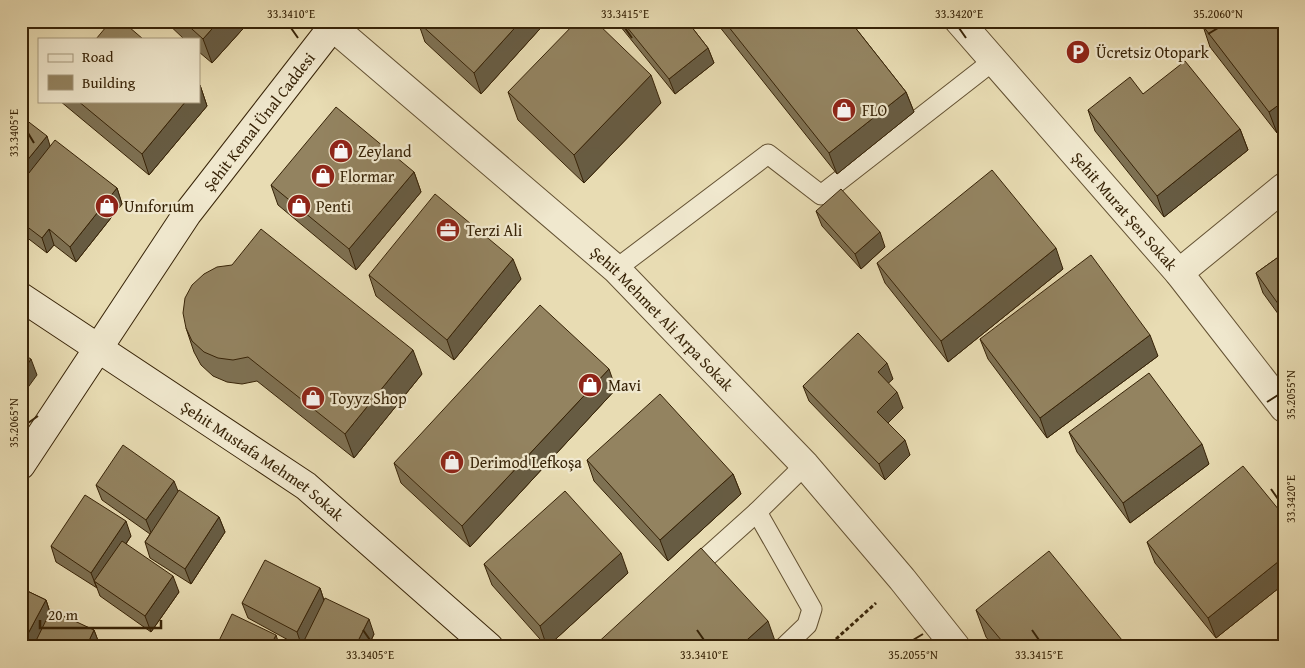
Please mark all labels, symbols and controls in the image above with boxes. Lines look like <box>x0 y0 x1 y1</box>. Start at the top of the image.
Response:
text: 33.3410°E <box>267 5 315 22</box>
text: 33.3415°E <box>601 5 649 22</box>
text: 33.3420°E <box>935 5 983 22</box>
text: 35.2060°N <box>1193 5 1243 22</box>
legend <box>38 38 200 102</box>
parking icon: Ücretsiz Otopark <box>1065 39 1091 65</box>
place label: Ücretsiz Otopark <box>1096 40 1210 64</box>
text: Road <box>82 46 113 67</box>
street label: Şehit Kemal Ünal Caddesi <box>197 46 321 196</box>
text: Building <box>82 72 136 93</box>
shop icon: FLO <box>831 97 857 123</box>
place label: FLO <box>862 98 888 122</box>
text: 33.3405°E <box>5 109 22 157</box>
shop icon: Zeyland <box>328 138 354 164</box>
place label: Zeyland <box>358 139 412 163</box>
street label: Şehit Murat Şen Sokak <box>1066 146 1184 276</box>
shop icon: Flormar <box>310 163 336 189</box>
place label: Flormar <box>340 164 395 188</box>
shop icon: Unıforıum <box>94 193 120 219</box>
shop icon: Penti <box>286 193 312 219</box>
place label: Unıforıum <box>124 194 194 218</box>
place label: Penti <box>316 194 352 218</box>
office icon: Terzi Ali <box>435 217 461 243</box>
place label: Terzi Ali <box>466 218 523 242</box>
street label: Şehit Mehmet Ali Arpa Sokak <box>585 240 740 397</box>
text: 35.2055°N <box>1282 370 1299 420</box>
shop icon: Mavi <box>577 372 603 398</box>
place label: Mavi <box>608 373 641 397</box>
shop icon: Toyyz Shop <box>300 385 326 411</box>
place label: Toyyz Shop <box>330 386 407 410</box>
street label: Şehit Mustafa Mehmet Sokak <box>177 395 350 527</box>
text: 35.2065°N <box>5 398 22 448</box>
shop icon: Derimod Lefkoşa <box>439 449 465 475</box>
place label: Derimod Lefkoşa <box>470 450 582 474</box>
text: 33.3420°E <box>1282 475 1299 523</box>
scale bar <box>40 598 161 630</box>
text: 20 m <box>48 604 79 625</box>
text: 33.3405°E <box>346 646 394 663</box>
text: 33.3410°E <box>680 646 728 663</box>
text: 35.2055°N <box>888 646 938 663</box>
text: 33.3415°E <box>1015 646 1063 663</box>

